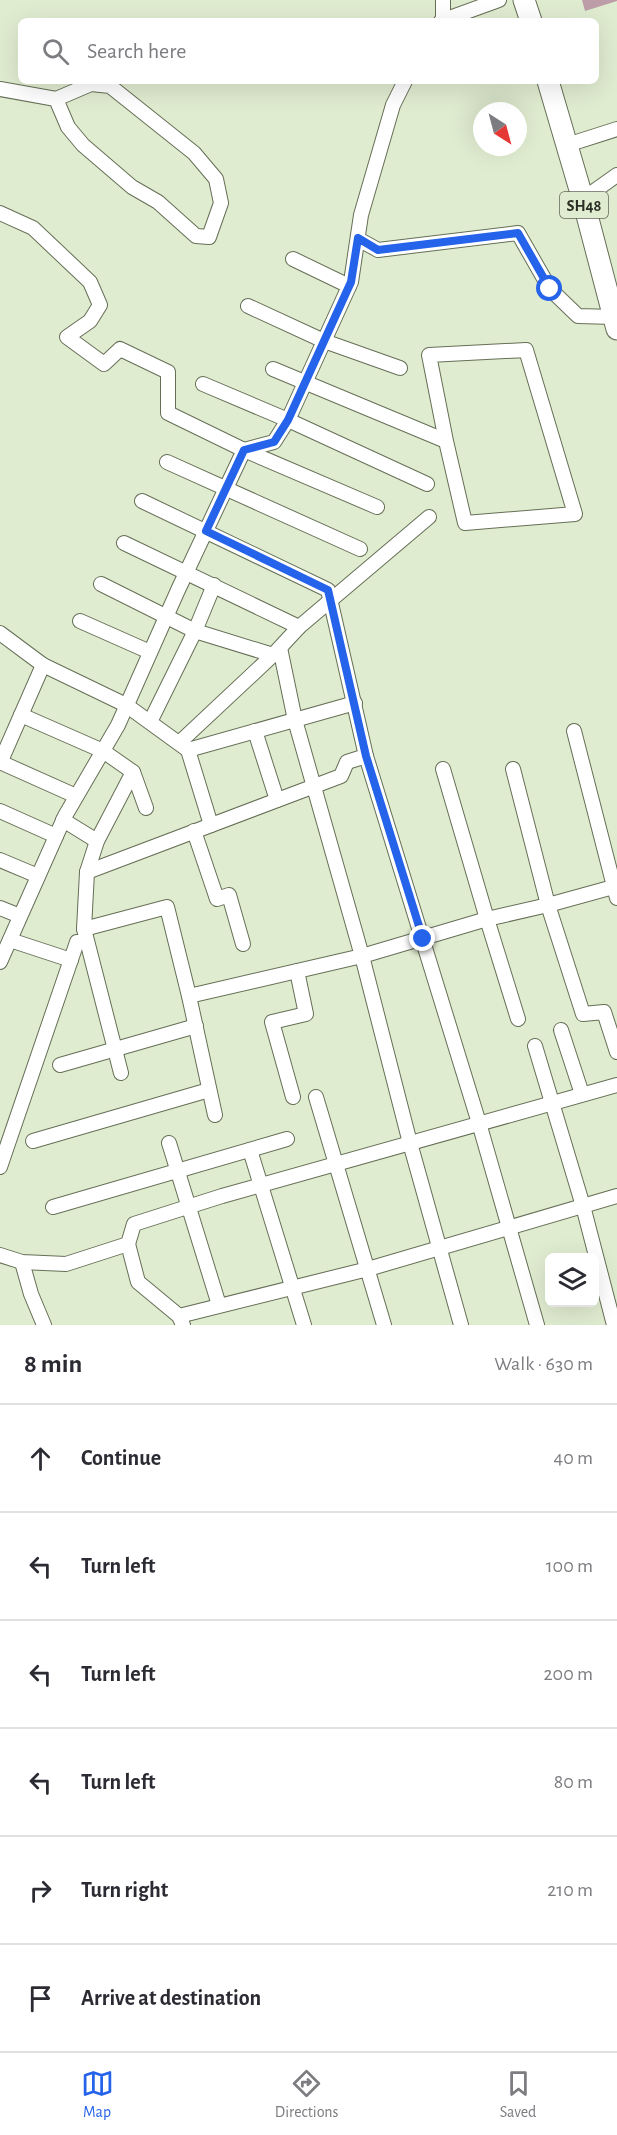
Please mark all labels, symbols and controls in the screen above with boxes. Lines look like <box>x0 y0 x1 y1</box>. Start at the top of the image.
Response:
search box <box>18 18 599 84</box>
icon: search <box>39 35 72 68</box>
text: Search here <box>87 40 186 62</box>
north arrow <box>473 102 527 156</box>
road number: SH48 <box>560 192 608 218</box>
route start <box>536 275 562 301</box>
route end <box>409 925 435 951</box>
map controls <box>545 1253 599 1307</box>
button: layers <box>545 1253 599 1307</box>
text: 8 min <box>24 1351 82 1377</box>
text: Walk · 630 m <box>494 1354 593 1374</box>
icon: ahead <box>24 1442 57 1475</box>
text: Continue <box>81 1447 161 1469</box>
text: 40 m <box>554 1448 593 1468</box>
icon: left <box>24 1550 57 1583</box>
text: Turn left <box>81 1555 155 1577</box>
text: 100 m <box>546 1556 593 1576</box>
icon: left <box>24 1658 57 1691</box>
text: Turn left <box>81 1663 155 1685</box>
text: 200 m <box>543 1664 593 1684</box>
icon: left <box>24 1766 57 1799</box>
text: Turn left <box>81 1771 155 1793</box>
text: 80 m <box>554 1772 593 1792</box>
icon: right <box>24 1874 57 1907</box>
text: Turn right <box>81 1879 168 1901</box>
text: 210 m <box>547 1880 593 1900</box>
icon: arrive <box>24 1982 57 2015</box>
text: Arrive at destination <box>81 1987 261 2009</box>
tab: Map <box>81 2067 114 2122</box>
tab: Directions <box>275 2067 339 2122</box>
tab: Saved <box>500 2067 536 2122</box>

